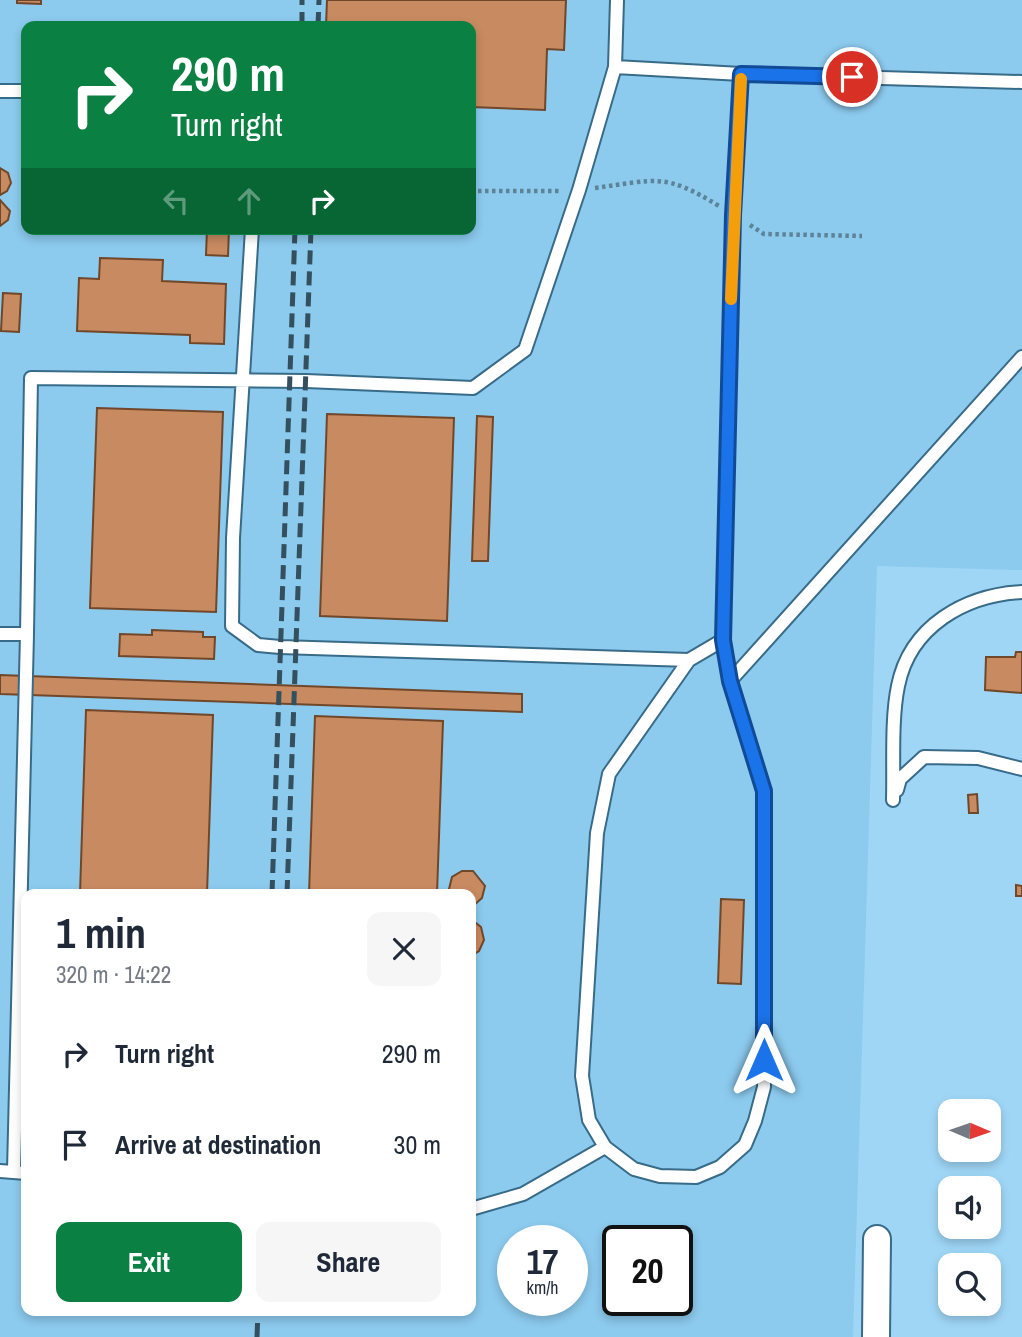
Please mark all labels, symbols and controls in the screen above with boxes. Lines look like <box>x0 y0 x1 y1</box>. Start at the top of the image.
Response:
text: 290 m <box>171 40 285 106</box>
pin <box>822 47 882 107</box>
icon: right <box>56 49 147 140</box>
icon: arrive <box>833 58 871 96</box>
text: Turn right <box>171 103 283 146</box>
icon: left <box>157 182 195 220</box>
icon: ahead <box>230 182 268 220</box>
icon: right <box>303 182 341 220</box>
text: 1 min <box>56 905 146 961</box>
button: close <box>367 912 441 986</box>
text: 320 m · 14:22 <box>56 959 171 990</box>
position arrow <box>727 1023 801 1097</box>
icon: right <box>56 1035 94 1073</box>
text: Turn right <box>115 1036 214 1071</box>
text: 290 m <box>382 1036 441 1071</box>
north arrow <box>938 1099 1001 1162</box>
map controls <box>938 1099 1001 1316</box>
icon: arrive <box>56 1126 94 1164</box>
text: Arrive at destination <box>115 1127 321 1162</box>
text: 30 m <box>394 1127 441 1162</box>
button: sound <box>938 1176 1001 1239</box>
button: Exit <box>56 1222 242 1302</box>
button: Share <box>256 1222 441 1302</box>
speed limit sign: 20 <box>602 1225 693 1316</box>
text: 17 <box>527 1238 558 1285</box>
button: search <box>938 1253 1001 1316</box>
text: km/h <box>527 1275 559 1300</box>

